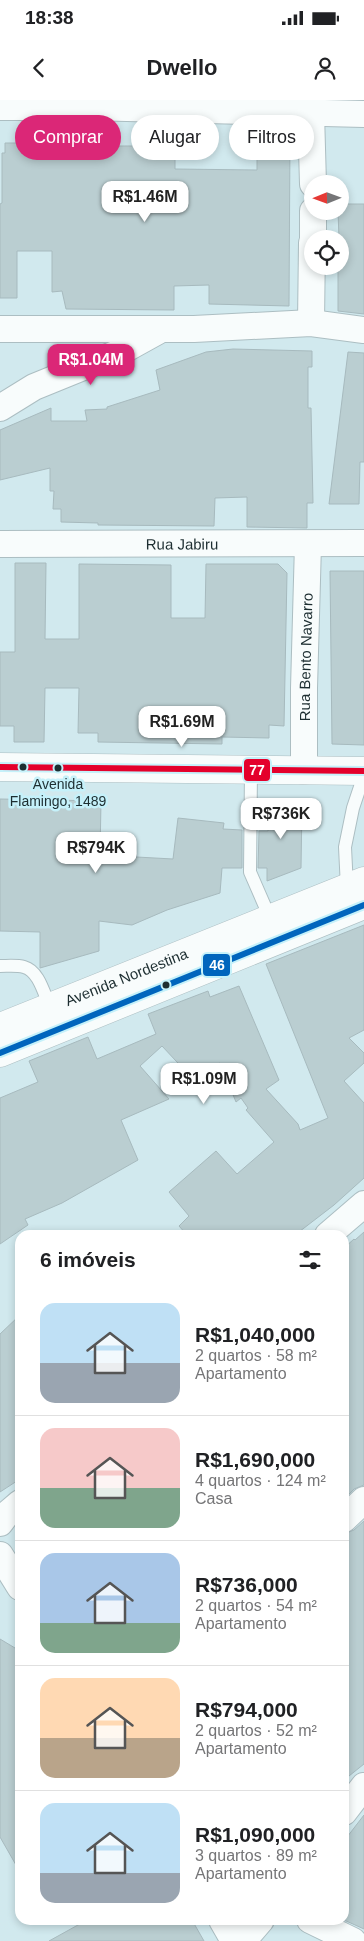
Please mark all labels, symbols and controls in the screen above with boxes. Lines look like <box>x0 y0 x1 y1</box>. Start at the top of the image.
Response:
text: 18:38 <box>25 7 74 28</box>
icon: back <box>25 54 53 82</box>
icon: person <box>311 54 339 82</box>
text: Dwello <box>147 55 217 80</box>
chip: Comprar <box>15 115 121 160</box>
chip: Alugar <box>131 115 219 160</box>
chip: Filtros <box>229 115 314 160</box>
north arrow <box>304 175 349 220</box>
map controls <box>304 175 349 275</box>
pin: R$1.46M <box>99 180 191 223</box>
text: R$1.46M <box>113 188 177 205</box>
button: locate <box>304 230 349 275</box>
pin: R$1.04M <box>45 344 137 386</box>
text: R$1.04M <box>59 351 123 368</box>
street label: Rua Jabiru <box>146 535 218 552</box>
street label: Rua Bento Navarro <box>295 593 315 721</box>
pin: R$1.69M <box>136 706 228 748</box>
text: R$1.69M <box>150 713 214 730</box>
line badge: 77 <box>243 758 271 782</box>
unlabelled marker <box>18 762 28 772</box>
text: 77 <box>249 762 265 778</box>
marker: Avenida Flamingo, 1489 <box>53 763 63 773</box>
place label: Avenida Flamingo, 1489 <box>10 776 106 809</box>
pin: R$736K <box>240 798 322 840</box>
text: R$736K <box>252 805 310 822</box>
pin: R$794K <box>55 832 137 874</box>
text: R$794K <box>67 839 125 856</box>
street label: Avenida Nordestina <box>62 944 191 1009</box>
line badge: 46 <box>202 953 231 977</box>
text: 46 <box>209 957 225 973</box>
unlabelled marker <box>161 980 171 990</box>
pin: R$1.09M <box>158 1062 250 1105</box>
text: R$1.09M <box>172 1070 236 1087</box>
icon: filters <box>296 1246 324 1274</box>
text: 6 imóveis <box>40 1248 136 1271</box>
icon: home <box>80 1323 140 1383</box>
text: R$1,040,000 <box>195 1323 315 1346</box>
text: 2 quartos · 58 m² <box>195 1347 317 1364</box>
text: Apartamento <box>195 1365 287 1382</box>
icon: home <box>80 1448 140 1508</box>
text: R$1,690,000 <box>195 1448 315 1471</box>
text: 4 quartos · 124 m² <box>195 1472 326 1489</box>
text: Casa <box>195 1490 232 1507</box>
icon: home <box>80 1573 140 1633</box>
text: R$736,000 <box>195 1573 298 1596</box>
text: 2 quartos · 54 m² <box>195 1597 317 1614</box>
text: Apartamento <box>195 1615 287 1632</box>
icon: home <box>80 1698 140 1758</box>
text: R$794,000 <box>195 1698 298 1721</box>
text: 2 quartos · 52 m² <box>195 1722 317 1739</box>
text: Apartamento <box>195 1740 287 1757</box>
icon: home <box>80 1823 140 1883</box>
text: R$1,090,000 <box>195 1823 315 1846</box>
text: 3 quartos · 89 m² <box>195 1847 317 1864</box>
text: Apartamento <box>195 1865 287 1882</box>

